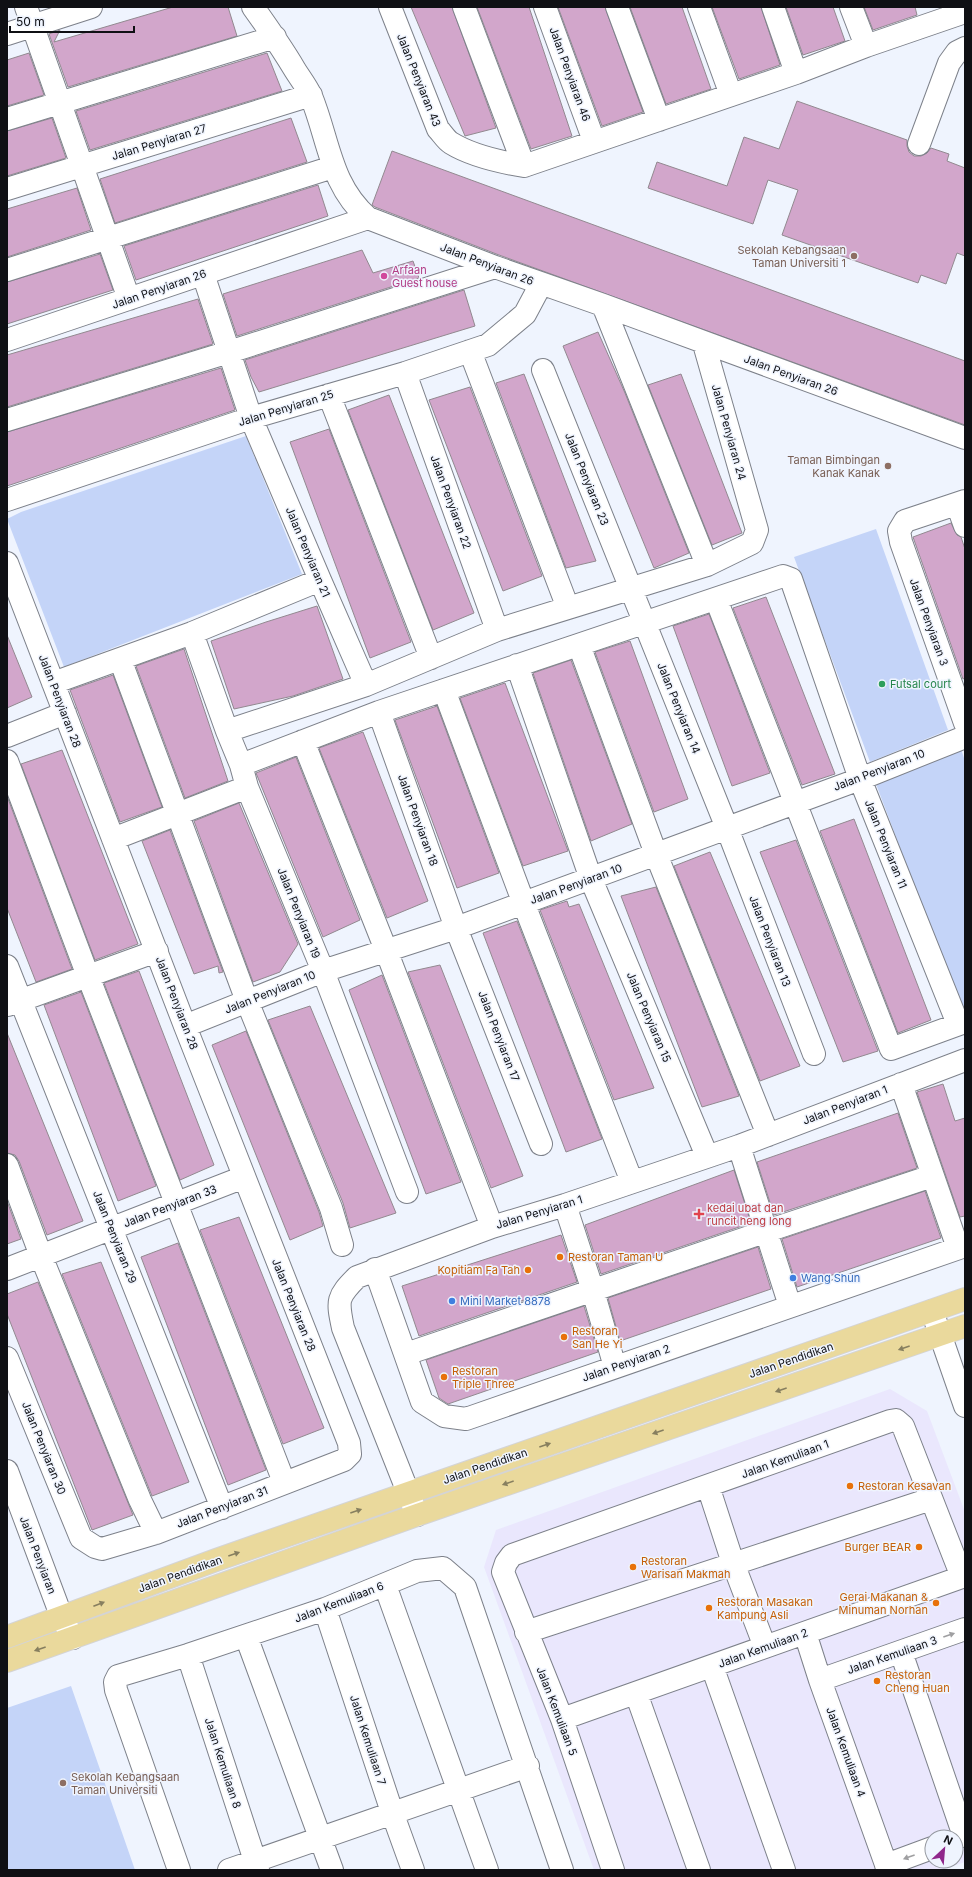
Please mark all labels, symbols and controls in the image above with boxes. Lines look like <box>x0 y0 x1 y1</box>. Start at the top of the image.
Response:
scale bar <box>10 8 134 34</box>
text: 50 m <box>16 14 45 29</box>
street label: Jalan Penyiaran 46 <box>546 25 594 123</box>
street label: Jalan Penyiaran 43 <box>394 31 444 129</box>
street label: Jalan Penyiaran 27 <box>110 121 208 163</box>
street label: Jalan Penyiaran 26 <box>438 240 536 288</box>
place label: Sekolah Kebangsaan Taman Universiti 1 <box>737 243 846 270</box>
marker: Sekolah Kebangsaan Taman Universiti 1 <box>849 251 859 261</box>
place label: Arfaan Guest house <box>392 263 457 290</box>
street label: Jalan Penyiaran 26 <box>110 266 208 312</box>
marker: Arfaan Guest house <box>379 271 389 281</box>
street label: Jalan Penyiaran 26 <box>742 351 840 399</box>
street label: Jalan Penyiaran 24 <box>709 382 749 482</box>
street label: Jalan Penyiaran 25 <box>237 387 336 429</box>
street label: Jalan Penyiaran 23 <box>562 430 612 528</box>
street label: Jalan Penyiaran 22 <box>427 453 475 551</box>
place label: Taman Bimbingan Kanak Kanak <box>787 453 880 480</box>
marker: Taman Bimbingan Kanak Kanak <box>883 461 893 471</box>
street label: Jalan Penyiaran 21 <box>283 505 333 599</box>
street label: Jalan Penyiaran 3 <box>907 576 951 668</box>
street label: Jalan Penyiaran 28 <box>36 652 84 750</box>
street label: Jalan Penyiaran 14 <box>654 660 704 756</box>
place label: Futsal court <box>890 677 952 691</box>
marker: Futsal court <box>877 679 887 689</box>
street label: Jalan Penyiaran 10 <box>831 746 927 794</box>
street label: Jalan Penyiaran 18 <box>395 772 441 868</box>
street label: Jalan Penyiaran 11 <box>862 798 910 890</box>
street label: Jalan Penyiaran 10 <box>528 861 624 907</box>
street label: Jalan Penyiaran 19 <box>274 865 324 961</box>
street label: Jalan Penyiaran 13 <box>746 893 794 989</box>
street label: Jalan Penyiaran 28 <box>153 954 201 1052</box>
street label: Jalan Penyiaran 10 <box>222 967 318 1017</box>
street label: Jalan Penyiaran 15 <box>624 970 674 1065</box>
street label: Jalan Penyiaran 17 <box>475 989 523 1083</box>
street label: Jalan Penyiaran 1 <box>800 1082 890 1128</box>
street label: Jalan Penyiaran 33 <box>121 1182 219 1230</box>
street label: Jalan Penyiaran 29 <box>90 1188 140 1286</box>
street label: Jalan Penyiaran 1 <box>494 1192 584 1232</box>
place label: kedai ubat dan runcit heng long <box>707 1201 792 1228</box>
marker: kedai ubat dan runcit heng long <box>694 1209 704 1219</box>
place label: Restoran Taman U <box>568 1250 663 1264</box>
marker: Restoran Taman U <box>555 1252 565 1262</box>
street label: Jalan Penyiaran 28 <box>269 1256 319 1354</box>
place label: Kopitiam Fa Tah <box>437 1263 520 1277</box>
marker: Kopitiam Fa Tah <box>523 1265 533 1275</box>
place label: Wang Shun <box>801 1271 860 1285</box>
marker: Wang Shun <box>788 1273 798 1283</box>
place label: Mini Market 8878 <box>460 1294 551 1308</box>
marker: Mini Market 8878 <box>447 1296 457 1306</box>
place label: Restoran San He Yi <box>572 1324 622 1351</box>
marker: Restoran San He Yi <box>559 1332 569 1342</box>
street label: Jalan Pendidikan <box>747 1339 835 1381</box>
street label: Jalan Penyiaran 2 <box>580 1341 672 1385</box>
one-way arrow <box>897 1345 909 1351</box>
place label: Restoran Triple Three <box>452 1364 515 1391</box>
marker: Restoran Triple Three <box>439 1372 449 1382</box>
one-way arrow <box>774 1387 786 1393</box>
street label: Jalan Penyiaran 30 <box>19 1399 69 1497</box>
one-way arrow <box>651 1429 663 1435</box>
street label: Jalan Kemuliaan 1 <box>739 1437 831 1481</box>
one-way arrow <box>540 1442 552 1448</box>
street label: Jalan Pendidikan <box>441 1445 529 1487</box>
place label: Restoran Kesavan <box>858 1479 951 1493</box>
one-way arrow <box>502 1481 514 1487</box>
marker: Restoran Kesavan <box>845 1481 855 1491</box>
street label: Jalan Penyiaran 31 <box>174 1483 270 1531</box>
one-way arrow <box>351 1508 363 1514</box>
street label: Jalan Penyiaran <box>17 1514 59 1596</box>
place label: Burger BEAR <box>844 1540 911 1554</box>
marker: Burger BEAR <box>914 1542 924 1552</box>
one-way arrow <box>228 1551 240 1557</box>
street label: Jalan Pendidikan <box>136 1552 224 1596</box>
place label: Restoran Warisan Makmah <box>641 1554 730 1581</box>
marker: Restoran Warisan Makmah <box>628 1562 638 1572</box>
street label: Jalan Kemuliaan 6 <box>292 1578 386 1625</box>
place label: Gerai Makanan & Minuman Norhan <box>839 1590 928 1617</box>
place label: Restoran Masakan Kampung Asli <box>717 1595 813 1622</box>
marker: Gerai Makanan & Minuman Norhan <box>931 1598 941 1608</box>
one-way arrow <box>93 1601 105 1607</box>
marker: Restoran Masakan Kampung Asli <box>704 1603 714 1613</box>
street label: Jalan Kemuliaan 2 <box>716 1625 810 1671</box>
one-way arrow <box>943 1631 955 1637</box>
street label: Jalan Kemuliaan 3 <box>845 1633 939 1677</box>
one-way arrow <box>33 1646 45 1652</box>
street label: Jalan Kemuliaan 5 <box>534 1664 581 1758</box>
place label: Restoran Cheng Huan <box>885 1668 950 1695</box>
marker: Restoran Cheng Huan <box>872 1676 882 1686</box>
street label: Jalan Kemuliaan 7 <box>347 1693 389 1787</box>
street label: Jalan Kemuliaan 4 <box>823 1705 869 1799</box>
street label: Jalan Kemuliaan 8 <box>202 1716 244 1810</box>
place label: Sekolah Kebangsaan Taman Universiti <box>71 1770 180 1797</box>
marker: Sekolah Kebangsaan Taman Universiti <box>58 1778 68 1788</box>
north arrow <box>924 1829 964 1869</box>
text: N <box>942 1832 955 1848</box>
one-way arrow <box>903 1854 915 1860</box>

